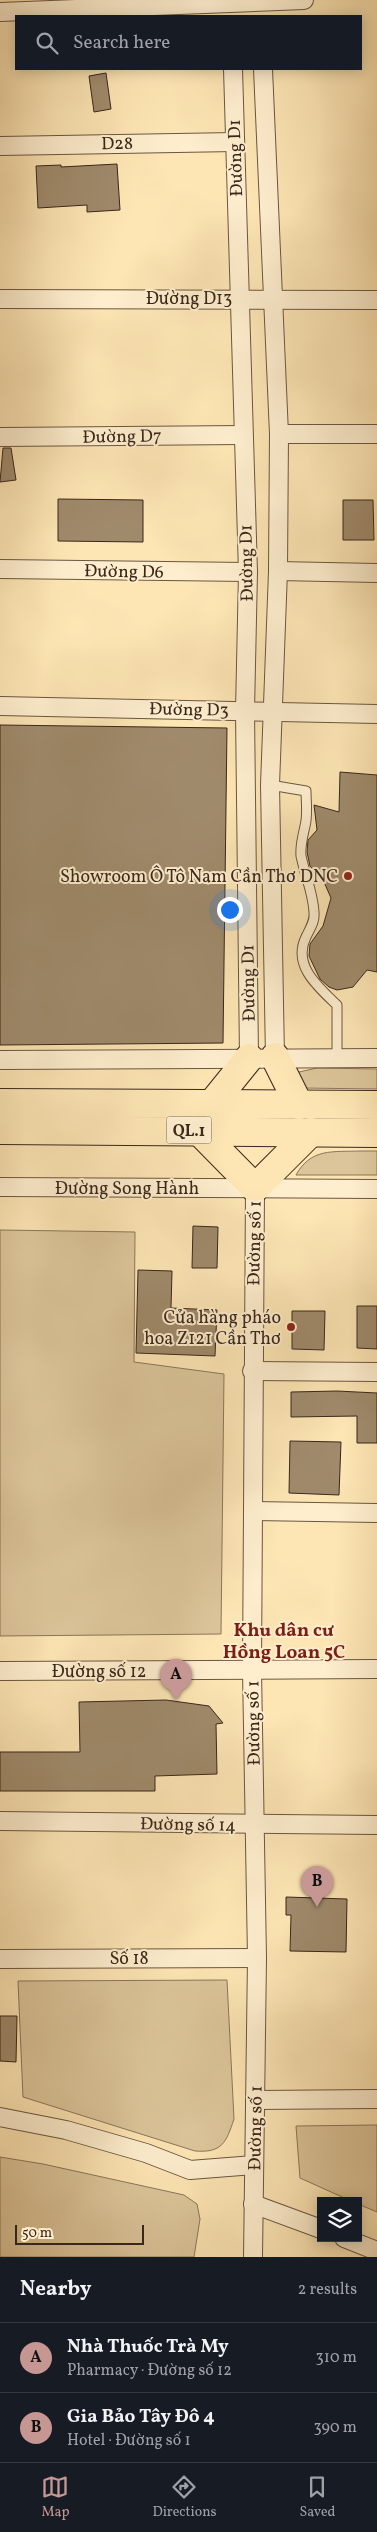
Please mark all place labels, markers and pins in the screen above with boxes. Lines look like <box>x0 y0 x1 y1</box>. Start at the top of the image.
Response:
place label: Showroom Ô Tô Nam Cần Thơ DNC <box>60 865 338 890</box>
marker: Showroom Ô Tô Nam Cần Thơ DNC <box>342 870 354 882</box>
place label: Cửa hàng pháo hoa Z121 Cần Thơ <box>144 1306 281 1352</box>
marker: Cửa hàng pháo hoa Z121 Cần Thơ <box>285 1321 297 1333</box>
pin: A <box>160 1659 192 1700</box>
pin: B <box>301 1866 333 1907</box>

